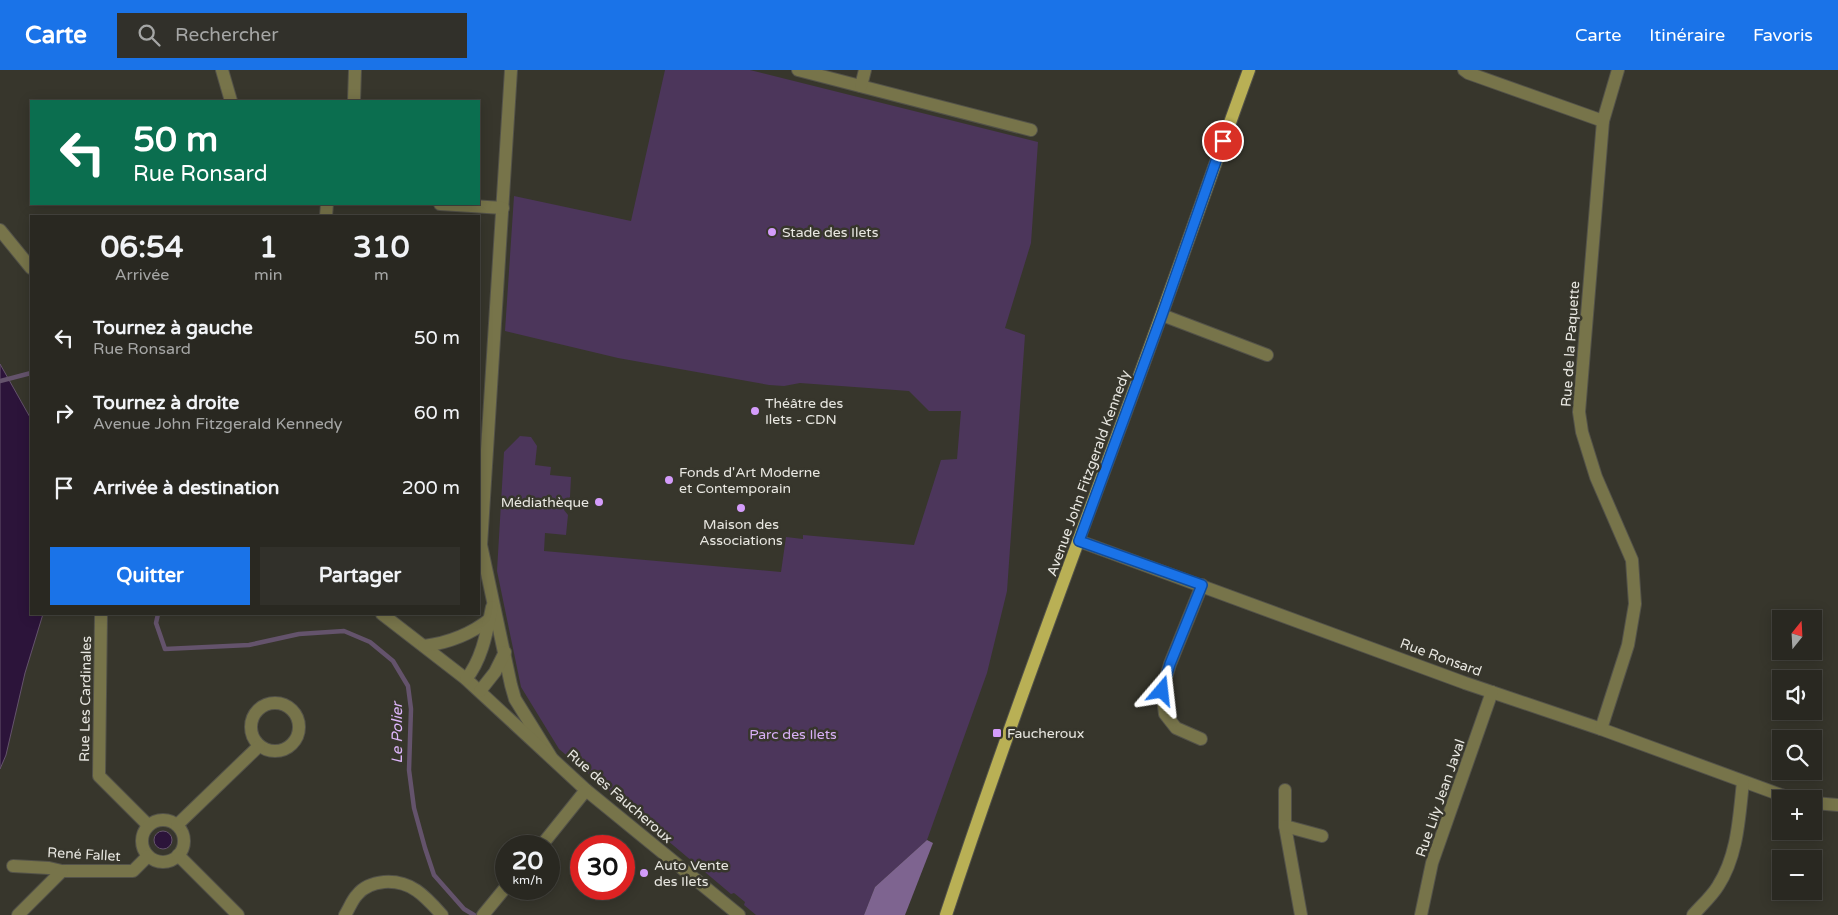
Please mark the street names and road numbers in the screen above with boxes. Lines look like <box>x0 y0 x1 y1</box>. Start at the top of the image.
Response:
street label: Rue de la Paquette <box>1558 280 1583 408</box>
street label: Avenue John Fitzgerald Kennedy <box>1043 367 1134 579</box>
street label: Rue Ronsard <box>1398 635 1484 680</box>
street label: Rue Les Cardinales <box>76 636 95 762</box>
street label: Rue Lily Jean Javal <box>1412 737 1469 859</box>
street label: Rue des Faucheroux <box>563 746 676 847</box>
street label: René Fallet <box>47 844 122 865</box>

